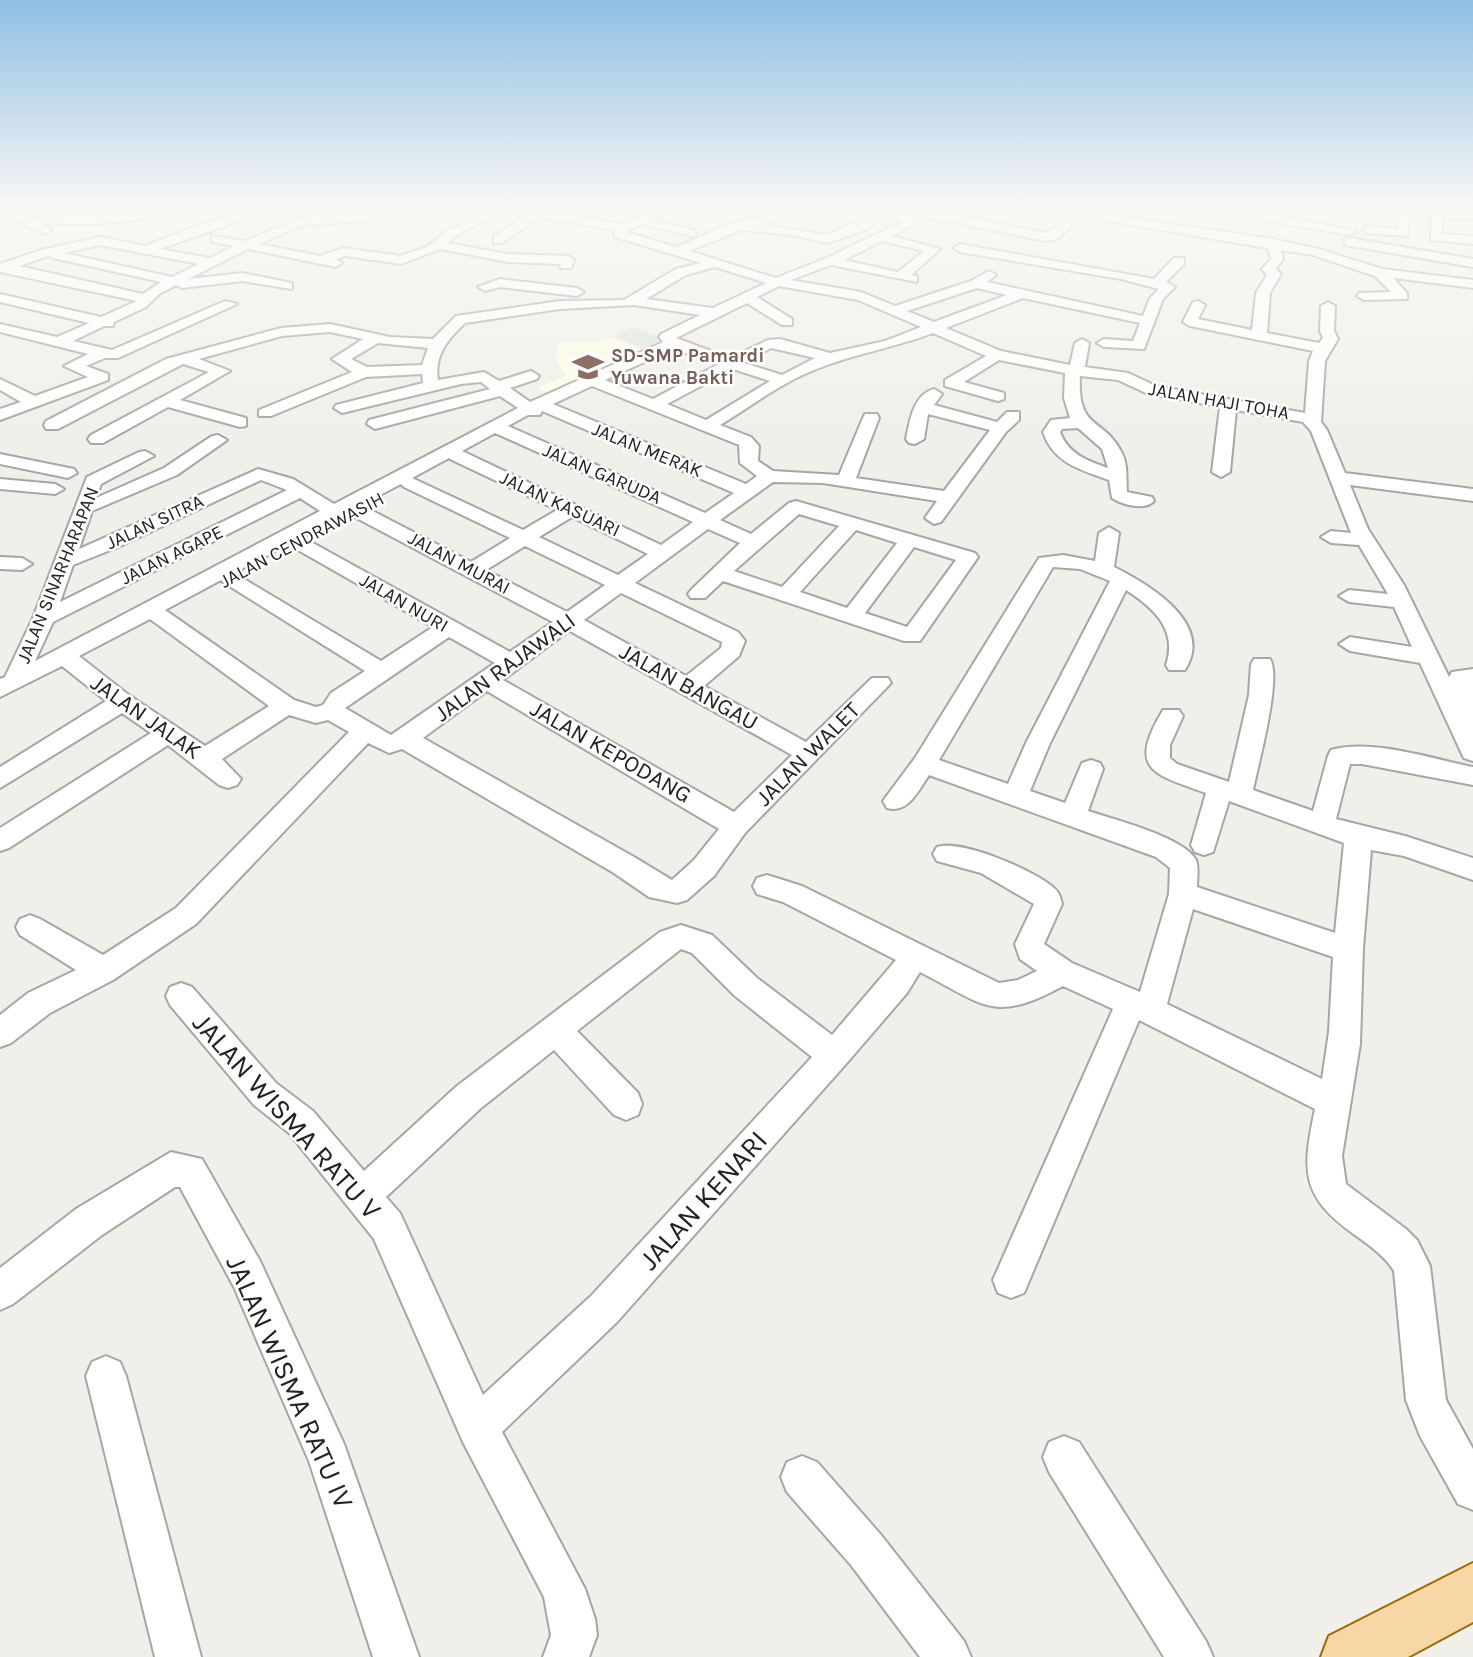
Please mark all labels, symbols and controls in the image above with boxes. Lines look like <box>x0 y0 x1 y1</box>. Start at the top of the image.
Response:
place label: SD-SMP Pamardi Yuwana Bakti <box>611 345 764 389</box>
school or university icon: SD-SMP Pamardi Yuwana Bakti <box>571 350 605 384</box>
street label: JALAN HAJI TOHA <box>1147 378 1291 424</box>
street label: JALAN MERAK <box>589 418 706 482</box>
street label: JALAN GARUDA <box>539 439 665 509</box>
street label: JALAN KASUARI <box>496 467 624 541</box>
street label: JALAN SINARHARAPAN <box>13 484 103 666</box>
street label: JALAN CENDRAWASIH <box>216 487 388 593</box>
street label: JALAN SITRA <box>103 490 207 554</box>
street label: JALAN AGAPE <box>117 521 227 589</box>
street label: JALAN MURAI <box>404 527 514 599</box>
street label: JALAN NURI <box>356 569 452 637</box>
street label: JALAN RAJAWALI <box>429 607 581 727</box>
street label: JALAN BANGAU <box>615 638 763 736</box>
street label: JALAN JALAK <box>86 669 206 765</box>
street label: JALAN KEPODANG <box>526 695 696 809</box>
street label: JALAN WALET <box>750 696 866 812</box>
street label: JALAN WISMA RATU V <box>186 1006 388 1226</box>
street label: JALAN KENARI <box>632 1124 774 1276</box>
street label: JALAN WISMA RATU IV <box>219 1250 361 1514</box>

